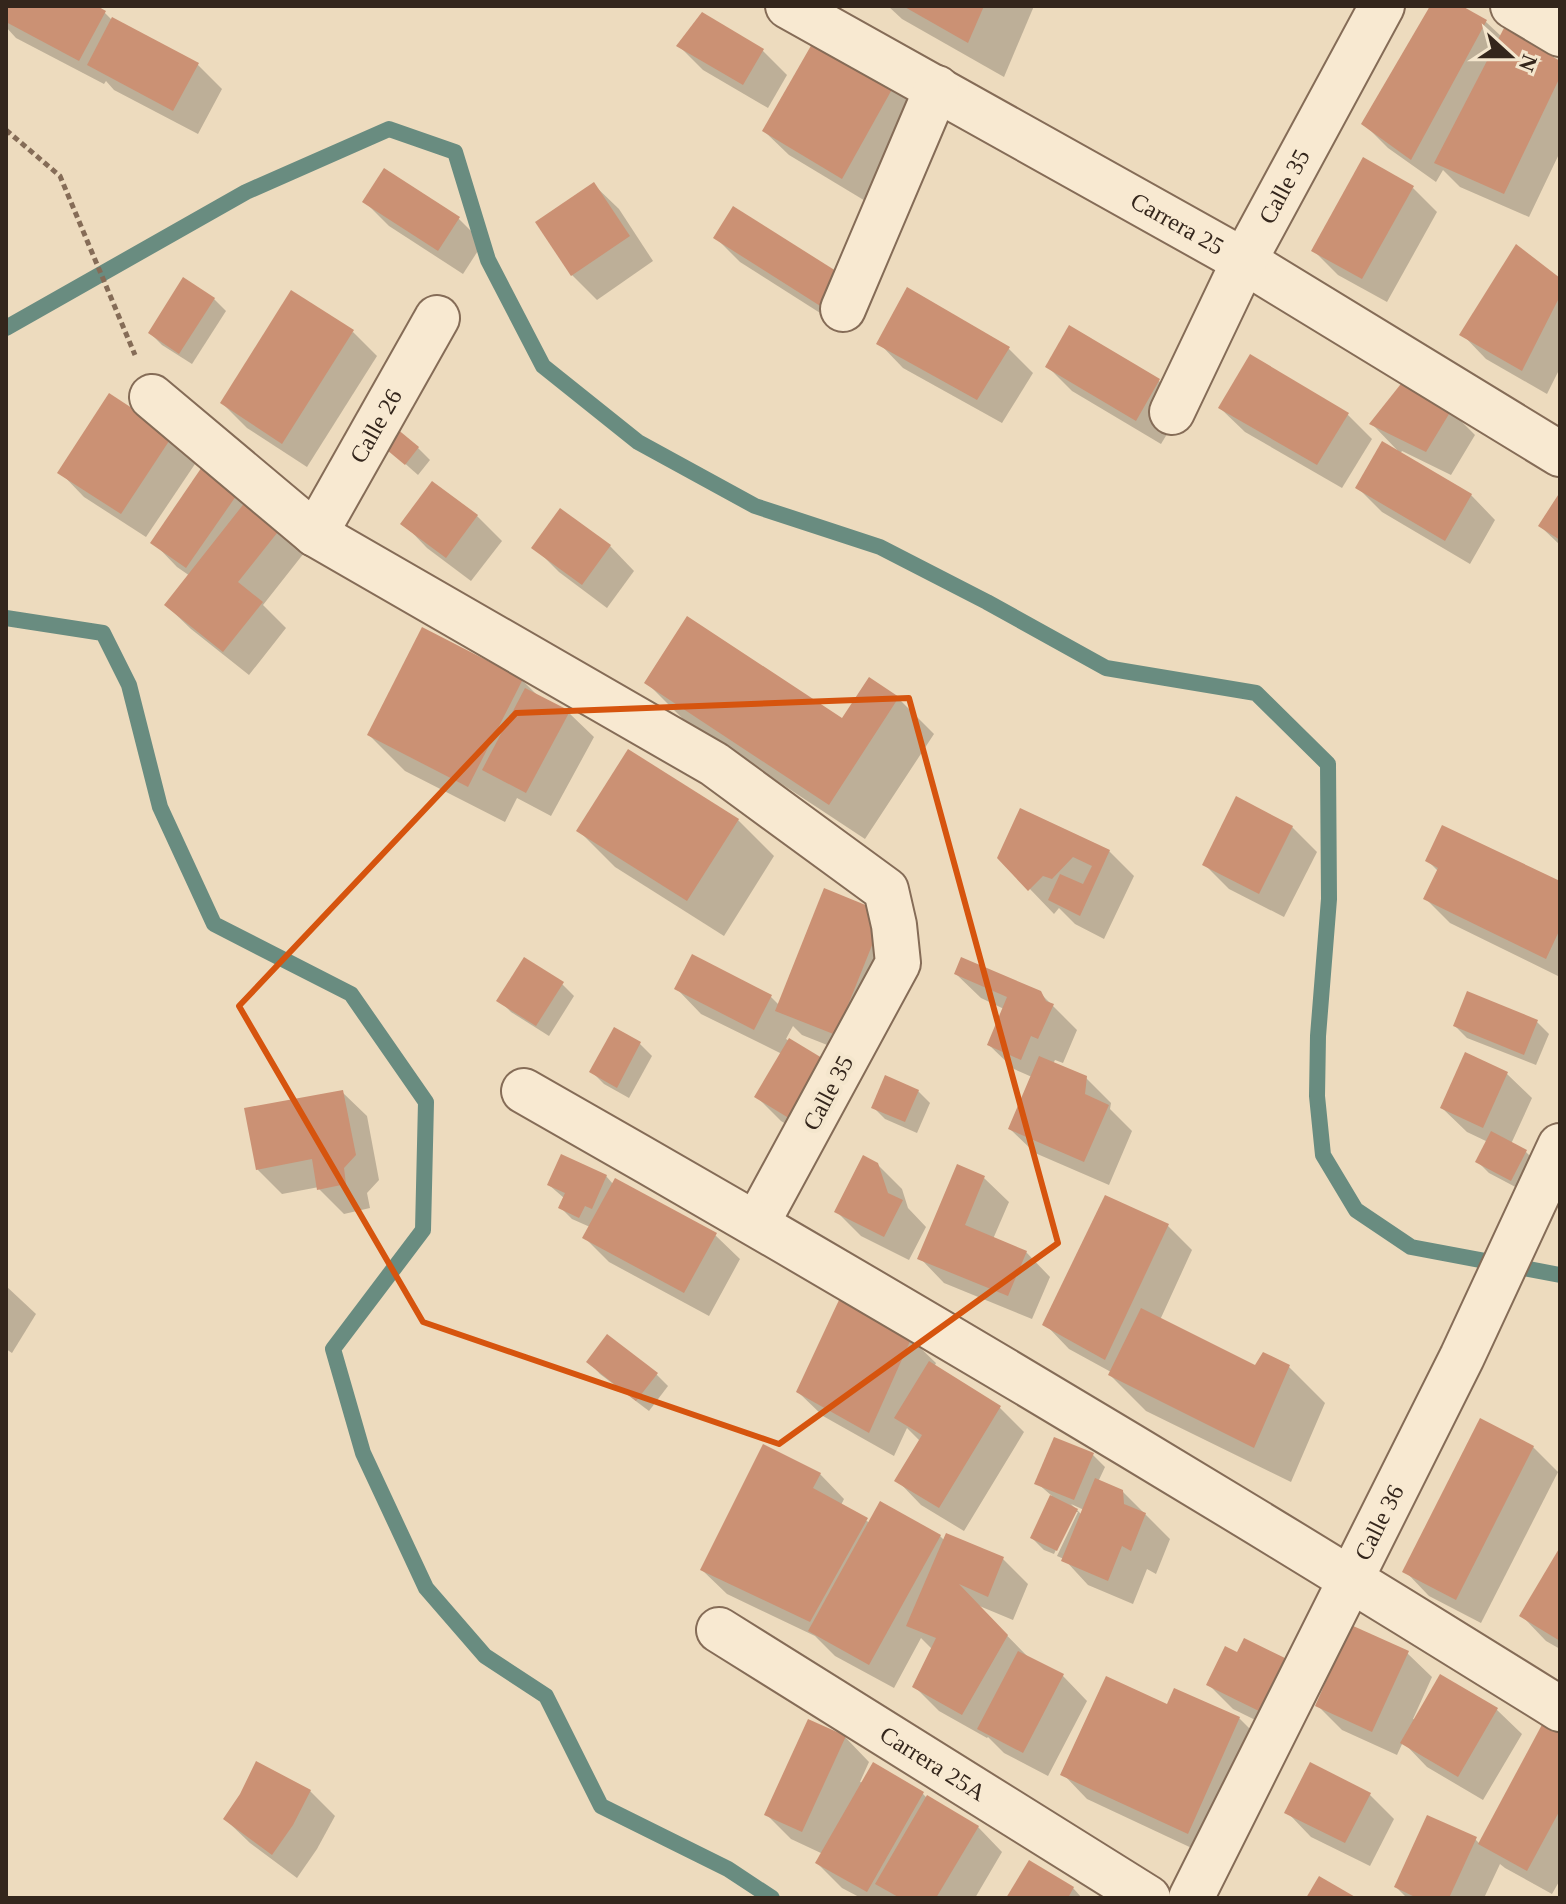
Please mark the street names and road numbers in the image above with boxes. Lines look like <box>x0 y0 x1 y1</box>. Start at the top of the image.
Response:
street label: Calle 35 <box>1254 145 1315 228</box>
street label: Carrera 25 <box>1126 187 1228 260</box>
street label: Calle 26 <box>345 385 407 468</box>
street label: Calle 35 <box>798 1051 858 1135</box>
street label: Calle 36 <box>1349 1481 1409 1564</box>
street label: Carrera 25A <box>875 1721 991 1806</box>

